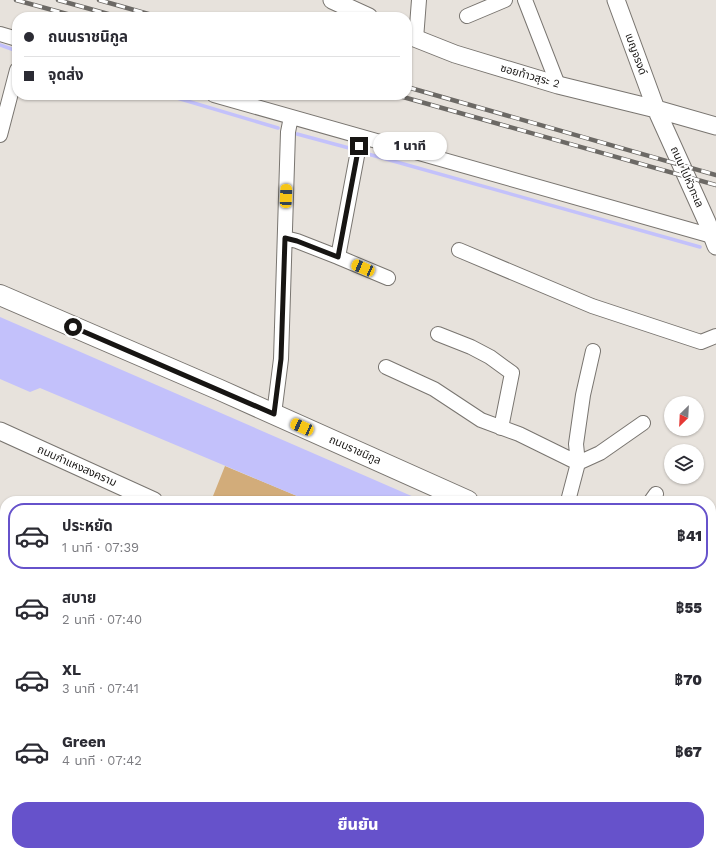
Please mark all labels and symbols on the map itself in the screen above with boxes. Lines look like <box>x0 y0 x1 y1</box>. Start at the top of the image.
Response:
street label: เบญจรงด์ <box>622 31 650 77</box>
street label: ซอยท้าวสุระ 2 <box>499 61 561 91</box>
callout: 1 นาที <box>373 132 447 160</box>
route end <box>350 137 368 155</box>
street label: ถนน ไปหัวทะเล <box>668 144 706 210</box>
car <box>280 184 292 208</box>
car <box>350 258 376 278</box>
route start <box>64 318 82 336</box>
north arrow <box>664 396 704 436</box>
car <box>289 417 315 437</box>
street label: ถนนราชนิกูล <box>327 433 383 467</box>
street label: ถนนกำแหงสงคราม <box>35 443 119 489</box>

